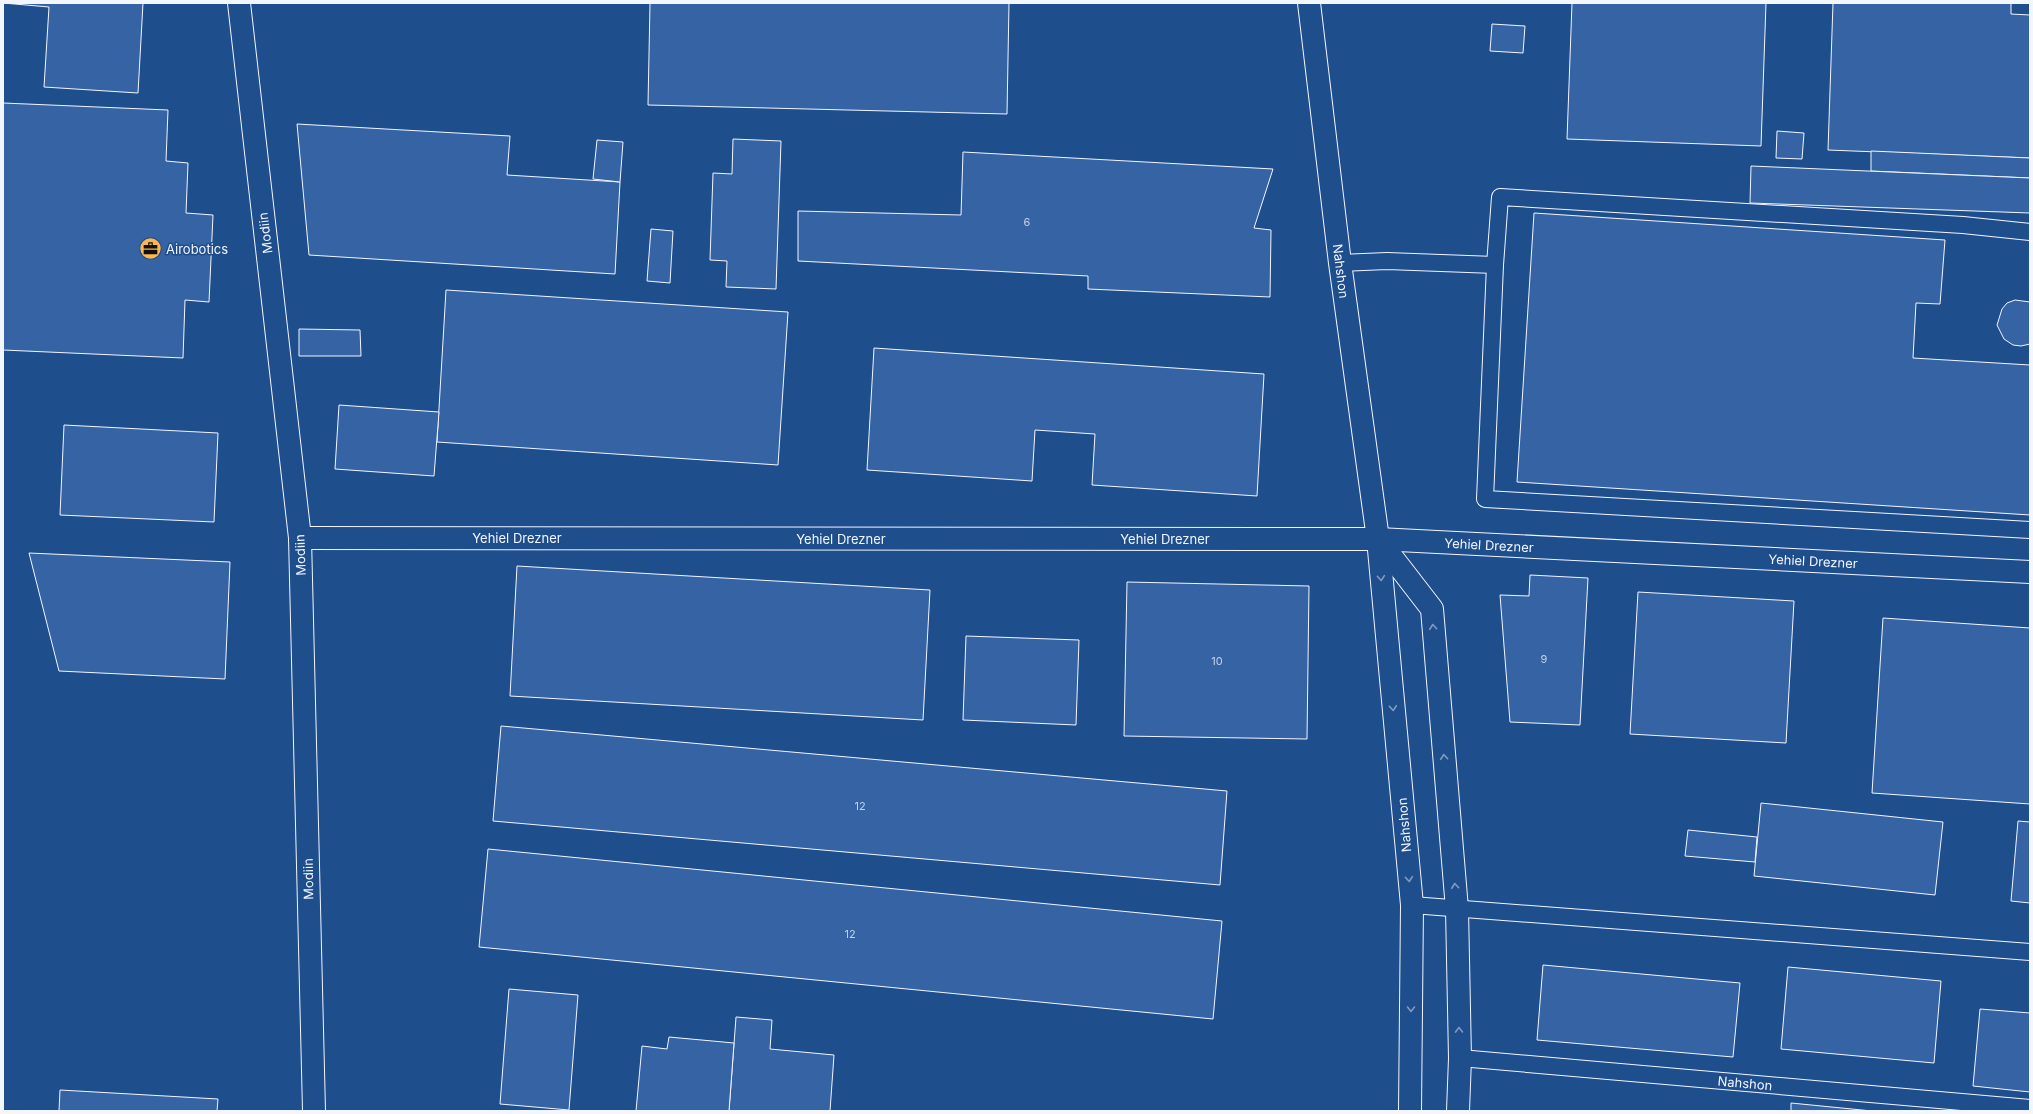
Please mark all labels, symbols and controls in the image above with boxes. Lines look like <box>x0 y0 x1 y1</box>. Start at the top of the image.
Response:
street label: Modiin <box>255 211 275 255</box>
house number: 6 <box>1024 215 1031 229</box>
office icon: Airobotics <box>138 236 164 262</box>
place label: Airobotics <box>166 241 228 257</box>
street label: Nahshon <box>1330 243 1352 299</box>
street label: Yehiel Drezner <box>472 530 562 546</box>
street label: Yehiel Drezner <box>796 531 886 547</box>
street label: Yehiel Drezner <box>1120 531 1210 547</box>
street label: Modiin <box>291 534 309 576</box>
street label: Yehiel Drezner <box>1444 535 1534 555</box>
street label: Yehiel Drezner <box>1768 551 1858 571</box>
one-way arrow <box>1377 575 1386 581</box>
one-way arrow <box>1429 624 1438 630</box>
house number: 9 <box>1541 652 1548 666</box>
house number: 10 <box>1211 654 1223 668</box>
one-way arrow <box>1389 705 1398 711</box>
one-way arrow <box>1440 754 1449 760</box>
street label: Nahshon <box>1394 797 1414 853</box>
house number: 12 <box>854 799 866 813</box>
street label: Modiin <box>300 858 316 900</box>
one-way arrow <box>1405 876 1414 882</box>
one-way arrow <box>1451 883 1460 889</box>
house number: 12 <box>844 927 856 941</box>
one-way arrow <box>1407 1006 1415 1012</box>
one-way arrow <box>1455 1027 1463 1033</box>
street label: Nahshon <box>1717 1073 1773 1093</box>

